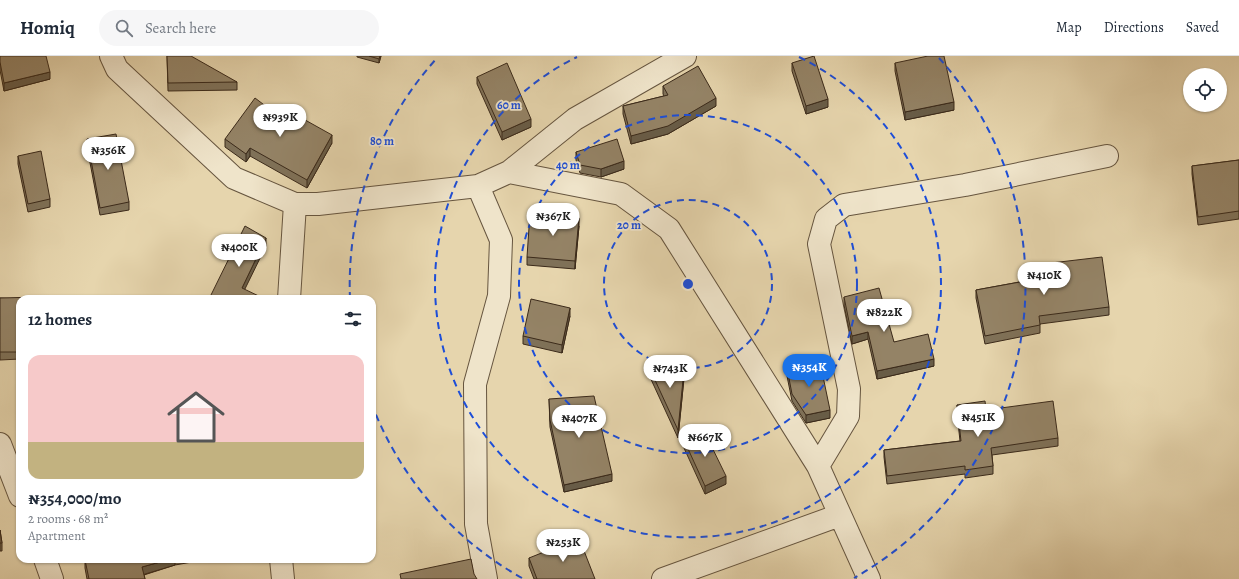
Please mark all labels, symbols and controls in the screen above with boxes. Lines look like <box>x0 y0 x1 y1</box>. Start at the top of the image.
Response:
search box <box>99 10 379 46</box>
text: Homiq <box>20 15 75 41</box>
icon: search <box>113 17 135 39</box>
text: Search here <box>145 18 216 38</box>
text: Map <box>1056 18 1082 37</box>
text: Directions <box>1104 18 1164 37</box>
text: Saved <box>1186 18 1219 37</box>
map controls <box>1183 68 1227 112</box>
button: locate <box>1183 68 1227 112</box>
text: 60 m <box>497 97 521 113</box>
pin: ₦939K <box>252 104 308 138</box>
text: ₦939K <box>262 108 298 125</box>
text: 80 m <box>370 133 394 149</box>
pin: ₦356K <box>80 137 136 171</box>
text: ₦356K <box>91 141 125 158</box>
text: 40 m <box>556 157 580 173</box>
pin: ₦367K <box>525 203 581 237</box>
text: ₦367K <box>536 207 570 224</box>
text: 20 m <box>617 217 641 233</box>
pin: ₦400K <box>211 234 267 268</box>
text: ₦400K <box>221 238 257 255</box>
pin: ₦410K <box>1016 262 1072 296</box>
text: ₦410K <box>1026 266 1062 283</box>
centre of rings <box>681 277 695 291</box>
pin: ₦822K <box>856 299 912 333</box>
text: ₦822K <box>866 303 902 320</box>
text: 12 homes <box>28 308 92 331</box>
icon: filters <box>342 308 364 330</box>
pin: ₦354K <box>781 354 837 388</box>
pin: ₦743K <box>642 355 698 389</box>
text: ₦354K <box>792 358 826 375</box>
text: ₦743K <box>653 359 687 376</box>
icon: home <box>160 381 232 453</box>
pin: ₦451K <box>950 404 1006 438</box>
pin: ₦407K <box>551 405 607 439</box>
text: ₦451K <box>961 408 995 425</box>
text: ₦407K <box>561 409 597 426</box>
pin: ₦667K <box>677 424 733 458</box>
text: ₦667K <box>687 428 723 445</box>
text: ₦354,000/mo <box>28 487 121 510</box>
text: 2 rooms · 68 m² <box>28 510 108 527</box>
text: Apartment <box>28 527 86 544</box>
pin: ₦253K <box>535 529 591 563</box>
text: ₦253K <box>545 533 581 550</box>

